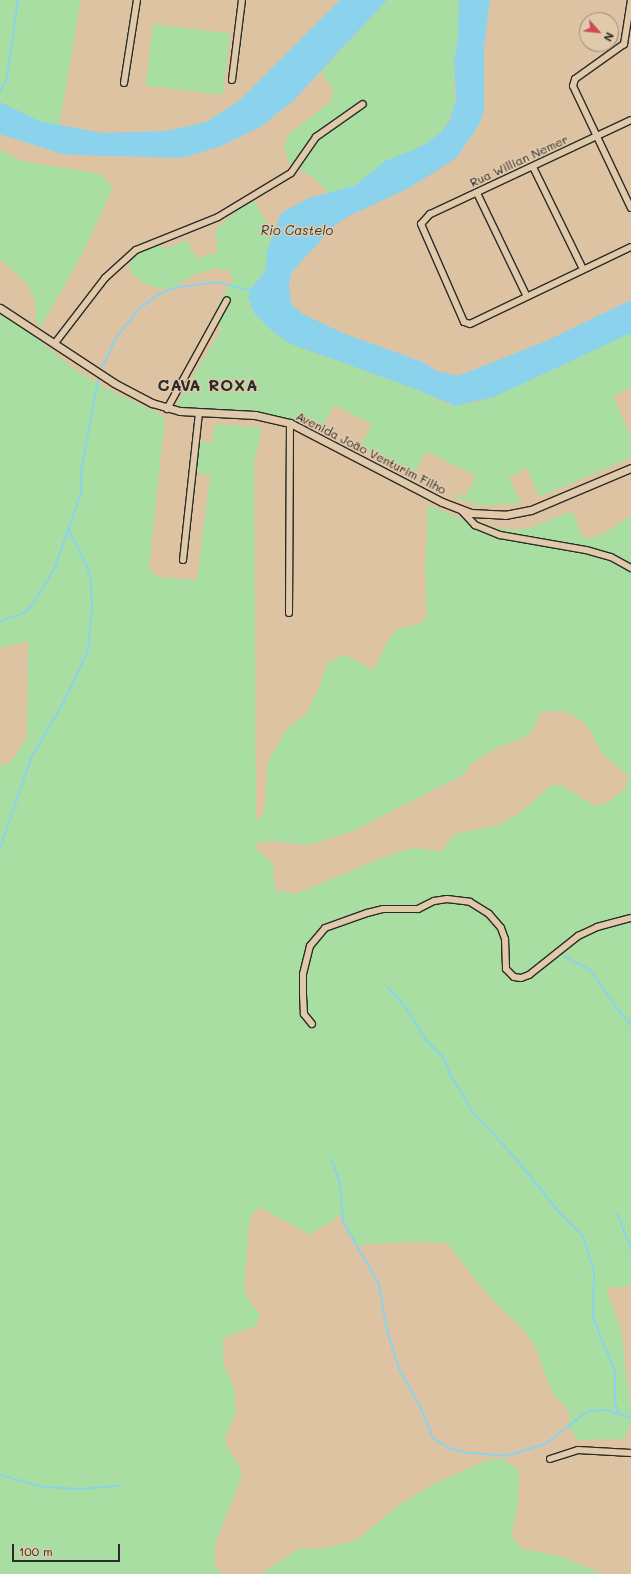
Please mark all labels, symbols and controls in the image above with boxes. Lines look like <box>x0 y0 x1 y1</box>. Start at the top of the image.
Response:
north arrow <box>579 12 619 52</box>
text: N <box>601 30 618 44</box>
street label: Rua Willian Nemer <box>468 132 570 190</box>
water label: Rio Castelo <box>261 222 333 238</box>
district label: CAVA ROXA <box>158 375 258 395</box>
street label: Avenida João Venturim Filho <box>294 409 448 497</box>
scale bar <box>14 1536 122 1562</box>
text: 100 m <box>19 1543 53 1559</box>

